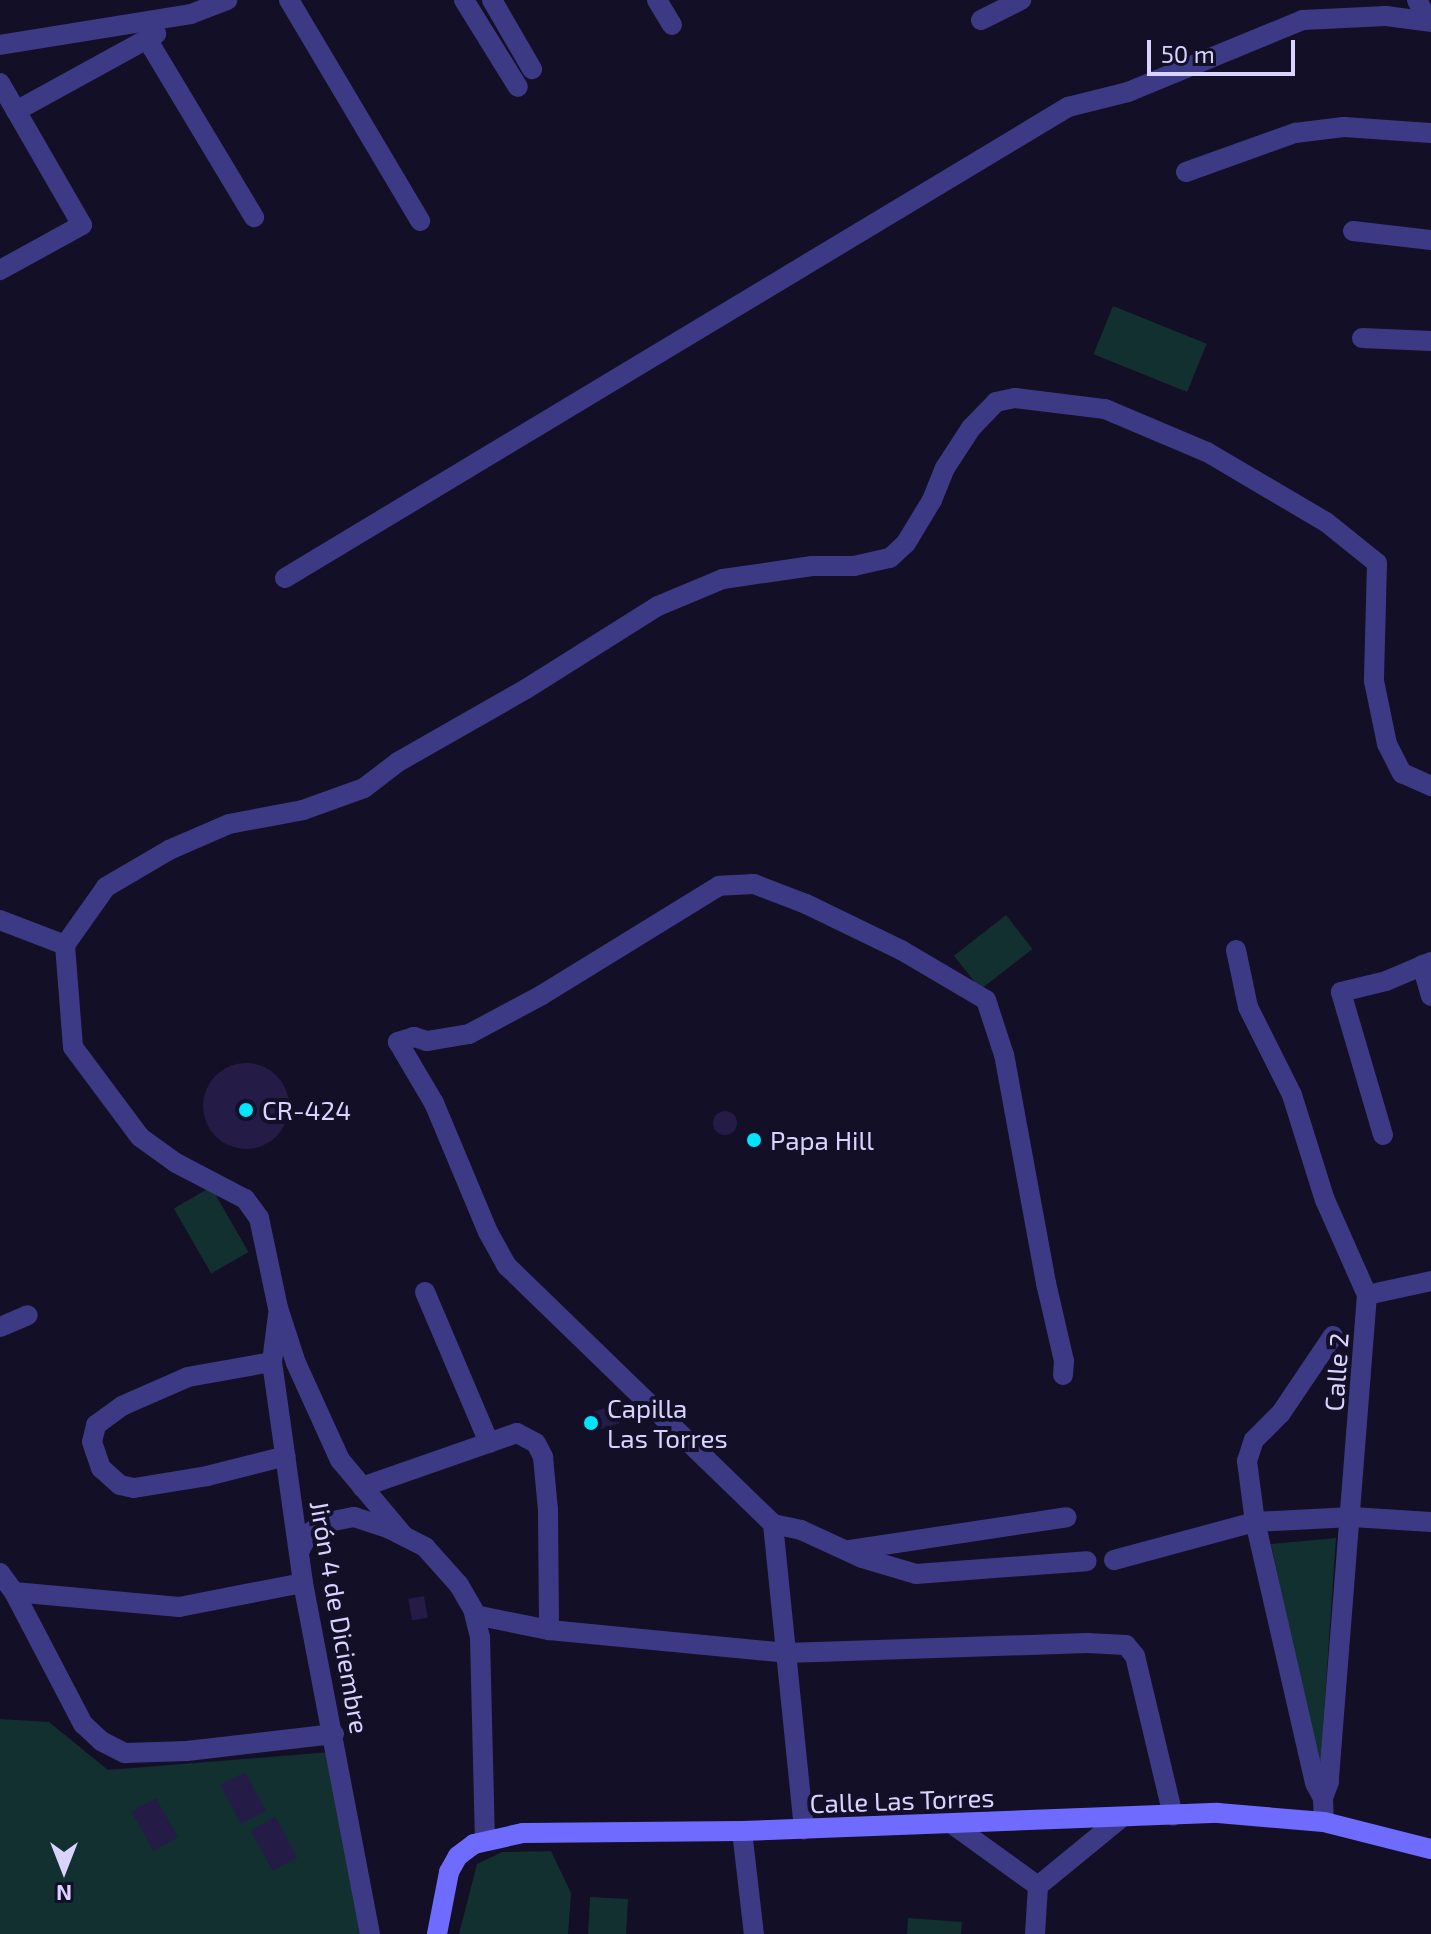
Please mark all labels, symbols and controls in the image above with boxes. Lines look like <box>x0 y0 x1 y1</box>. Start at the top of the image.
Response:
scale bar <box>1151 24 1299 74</box>
text: 50 m <box>1161 39 1215 68</box>
place label: CR-424 <box>262 1094 351 1126</box>
marker: CR-424 <box>237 1101 255 1119</box>
place label: Papa Hill <box>770 1124 874 1156</box>
marker: Papa Hill <box>745 1131 763 1149</box>
street label: Calle 2 <box>1318 1332 1354 1412</box>
place label: Capilla Las Torres <box>607 1392 728 1454</box>
marker: Capilla Las Torres <box>582 1414 600 1432</box>
street label: Jirón 4 de Diciembre <box>304 1498 376 1736</box>
street label: Calle Las Torres <box>809 1781 995 1819</box>
north arrow <box>24 1830 104 1910</box>
text: N <box>56 1881 72 1907</box>

